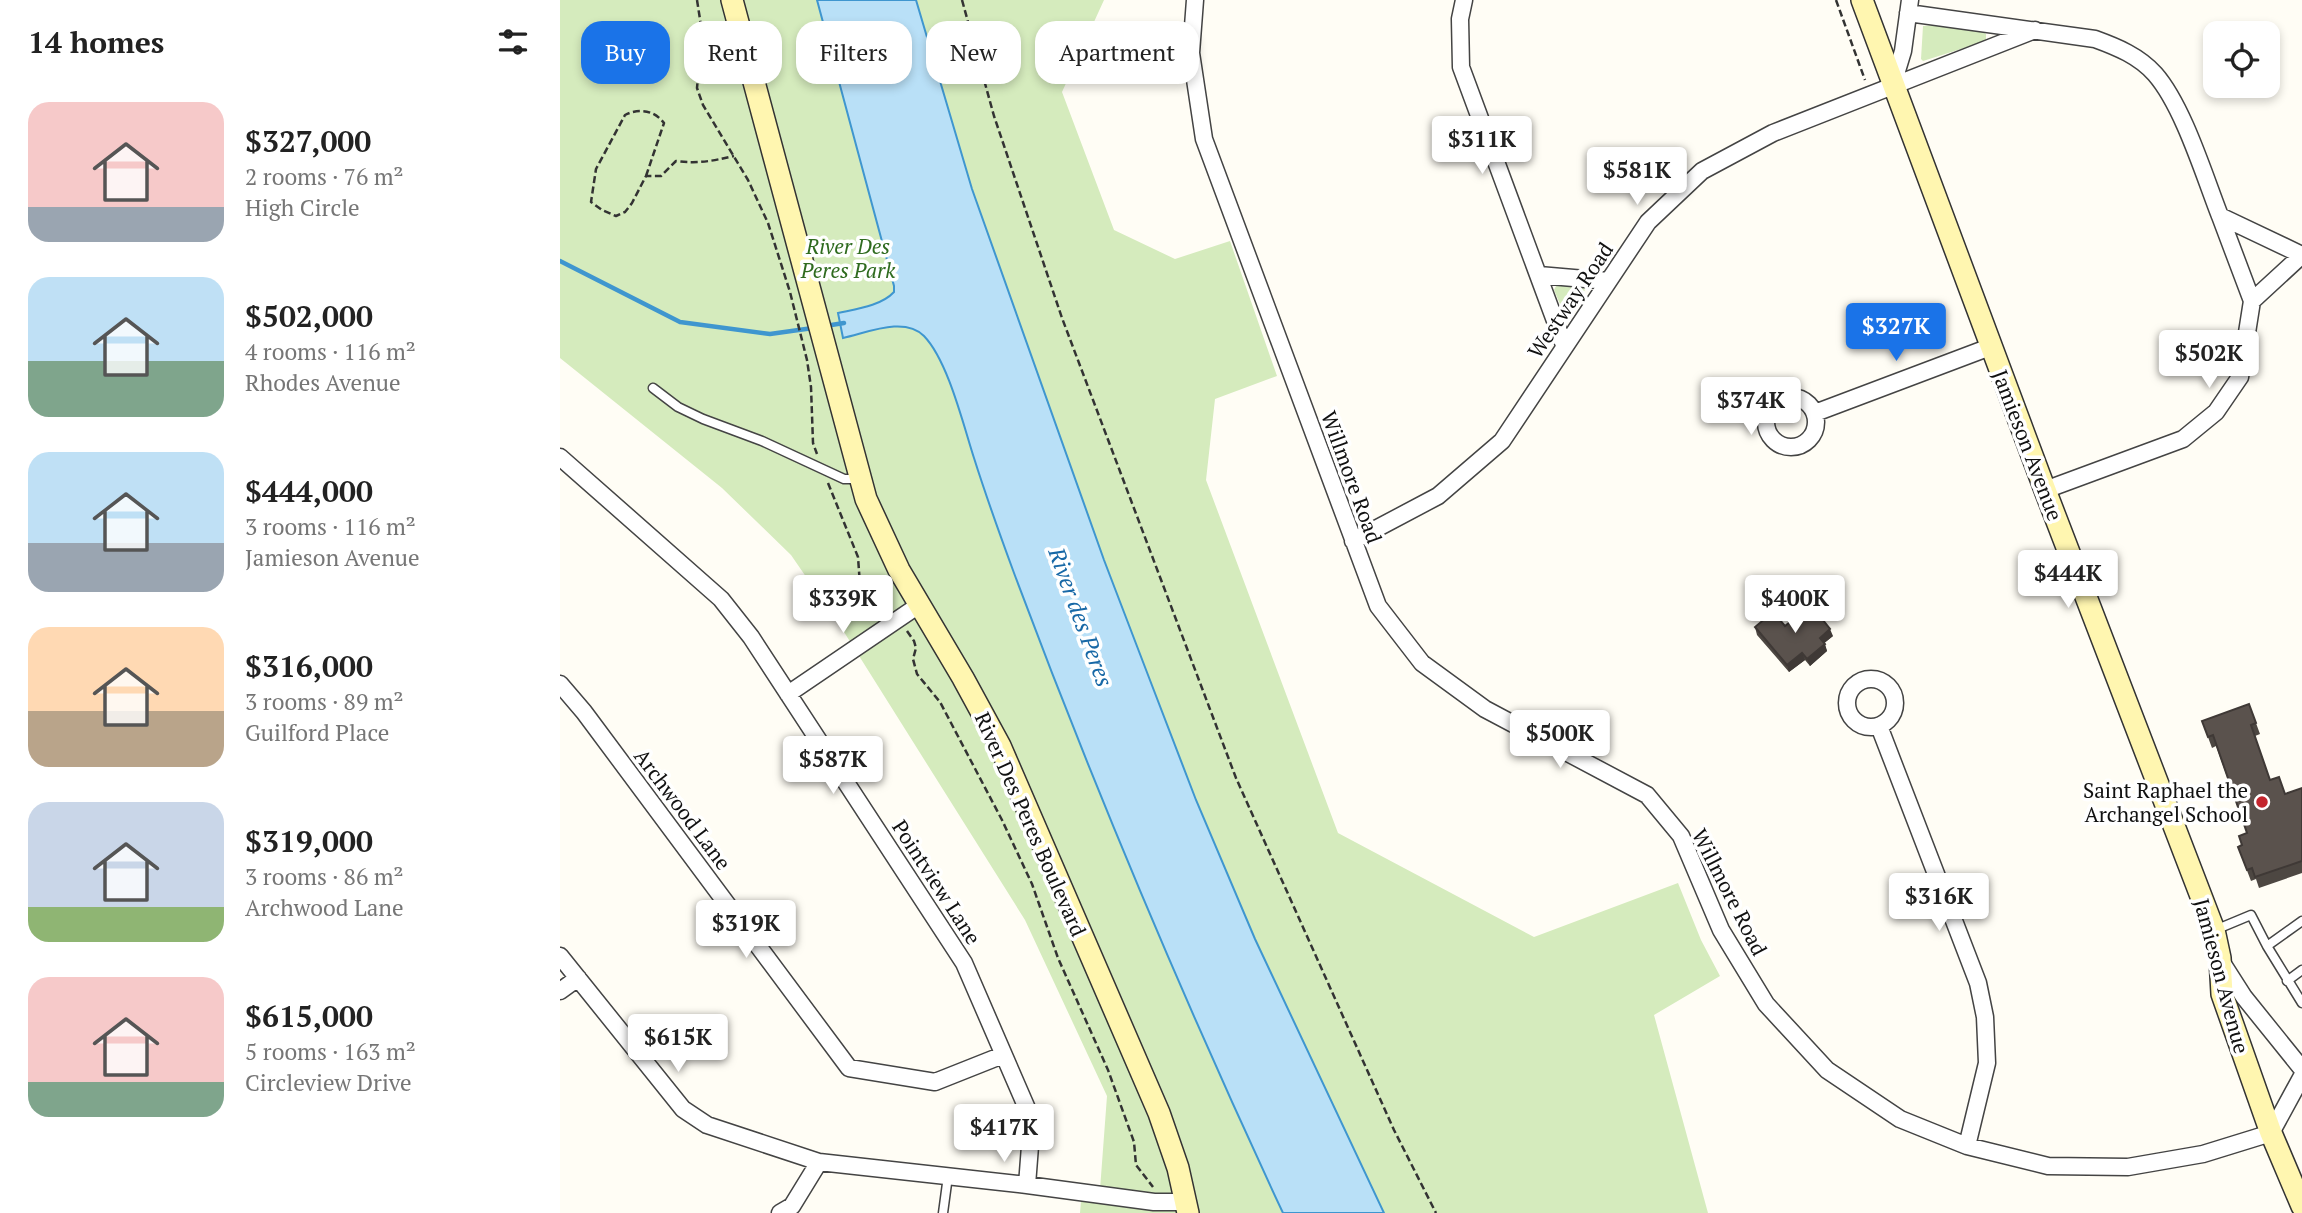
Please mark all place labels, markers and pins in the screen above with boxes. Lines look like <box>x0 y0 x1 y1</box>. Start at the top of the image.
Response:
pin: $311K <box>1433 116 1531 176</box>
pin: $581K <box>1588 148 1686 207</box>
pin: $327K <box>1847 304 1945 363</box>
pin: $502K <box>2160 330 2258 390</box>
pin: $374K <box>1702 378 1800 437</box>
pin: $444K <box>2019 550 2117 610</box>
pin: $339K <box>794 576 892 635</box>
pin: $400K <box>1746 576 1844 635</box>
pin: $500K <box>1511 710 1609 770</box>
pin: $587K <box>784 736 882 796</box>
place label: Saint Raphael the Archangel School <box>2083 776 2248 828</box>
marker: Saint Raphael the Archangel School <box>2254 794 2270 810</box>
pin: $316K <box>1890 874 1988 933</box>
pin: $319K <box>697 900 795 960</box>
pin: $615K <box>629 1014 727 1074</box>
pin: $417K <box>955 1104 1053 1164</box>

